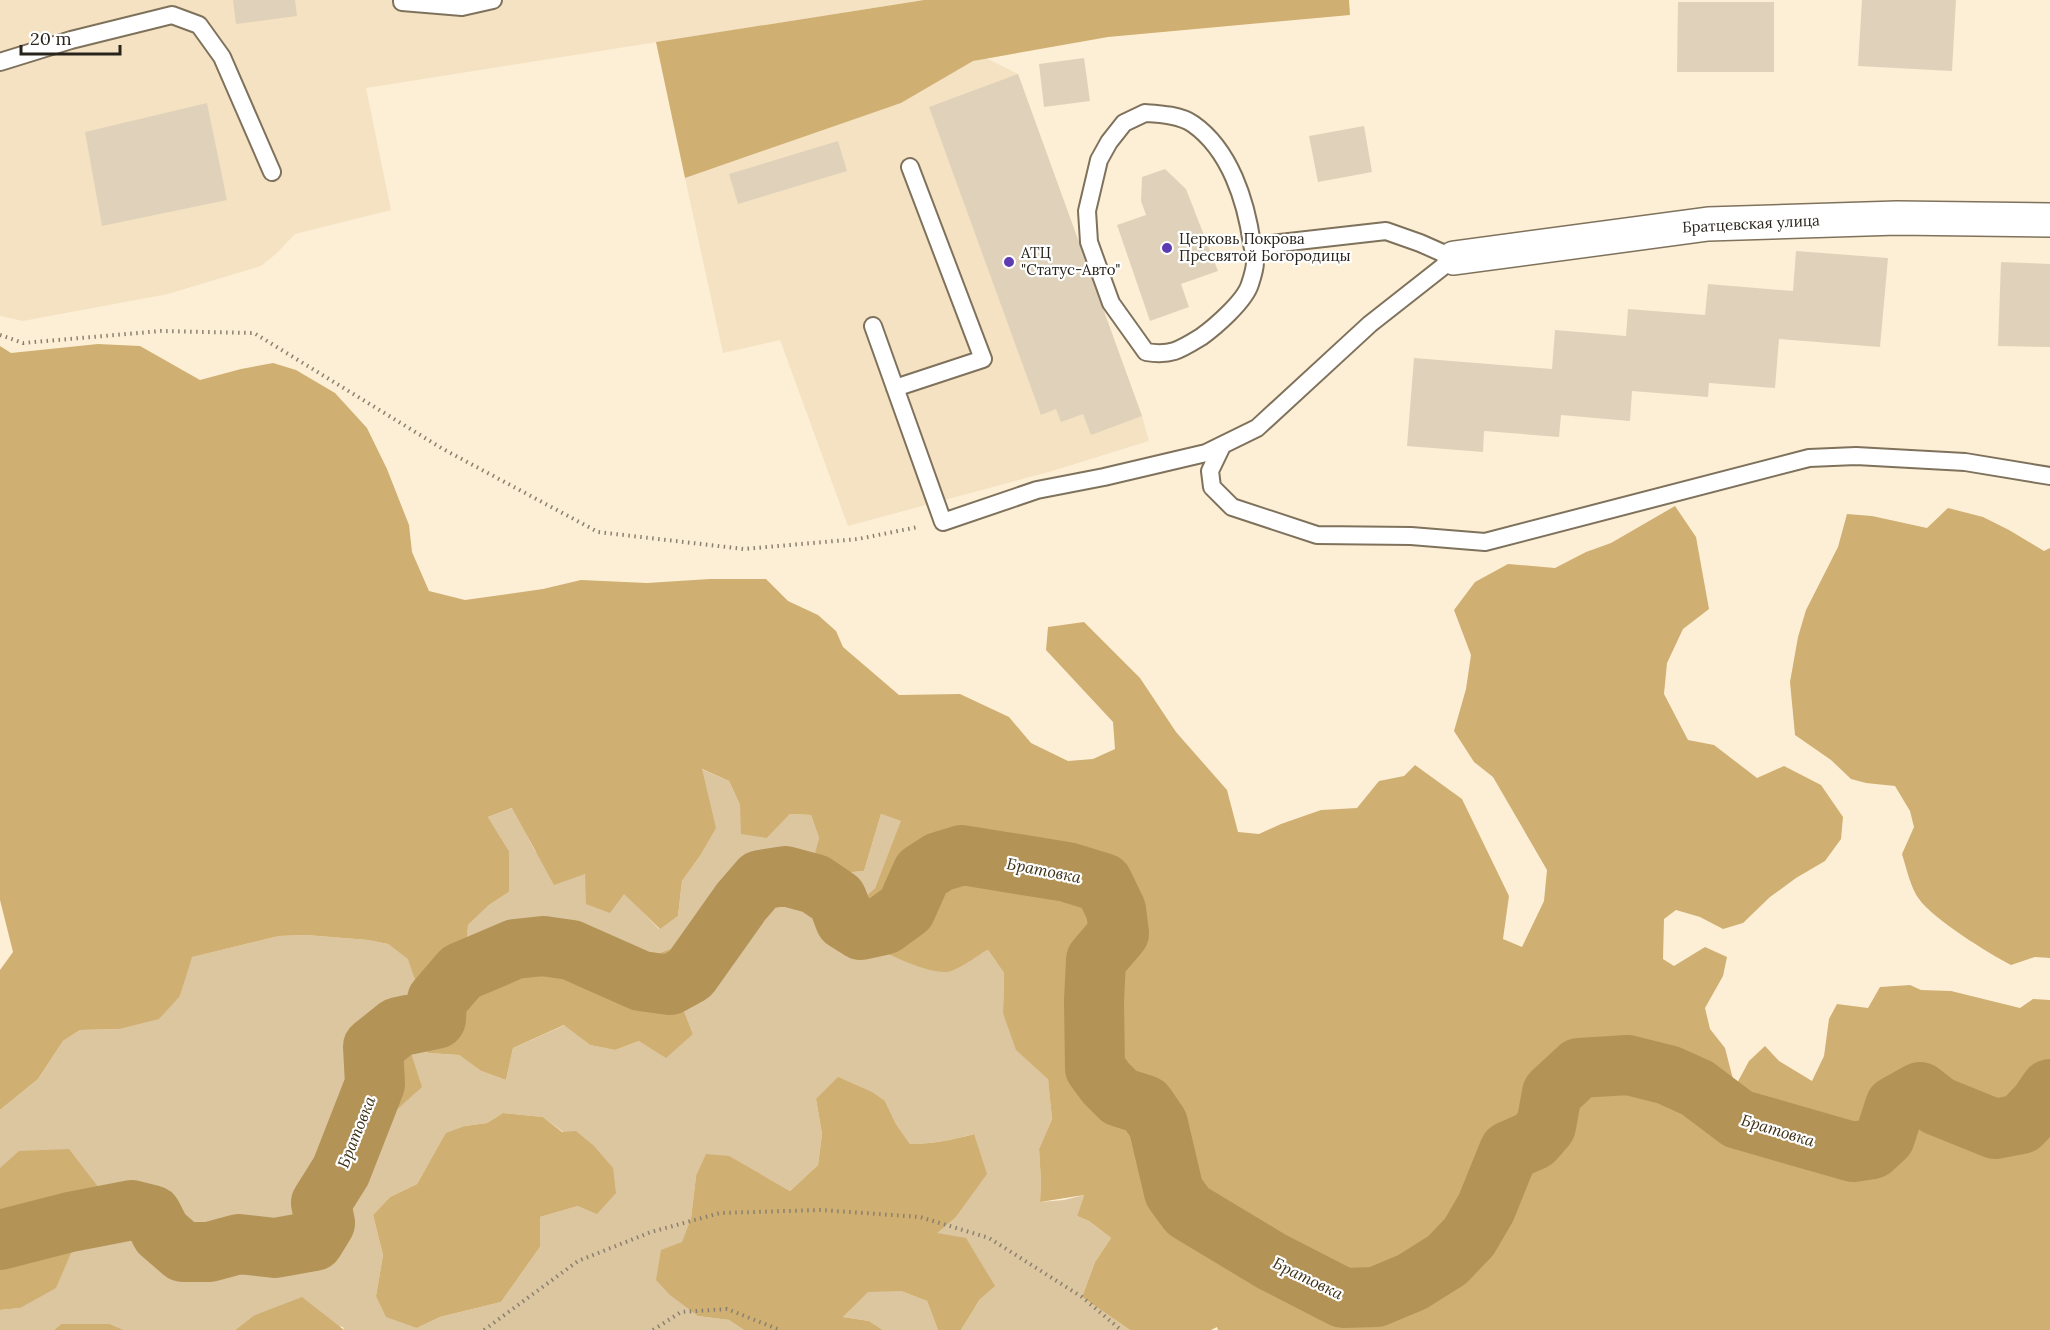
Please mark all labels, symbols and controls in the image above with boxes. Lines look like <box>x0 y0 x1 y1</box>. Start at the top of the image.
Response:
scale bar <box>21 18 120 56</box>
text: 20 m <box>30 27 72 50</box>
street label: Братцевская улица <box>1682 210 1820 237</box>
place label: Церковь Покрова Пресвятой Богородицы <box>1179 229 1351 265</box>
marker: Церковь Покрова Пресвятой Богородицы <box>1160 241 1174 255</box>
place label: АТЦ "Статус-Авто" <box>1020 243 1120 279</box>
marker: АТЦ "Статус-Авто" <box>1002 255 1016 269</box>
water label: Братовка <box>1005 853 1083 887</box>
water label: Братовка <box>333 1093 380 1171</box>
water label: Братовка <box>1739 1109 1817 1151</box>
water label: Братовка <box>1270 1252 1347 1304</box>

